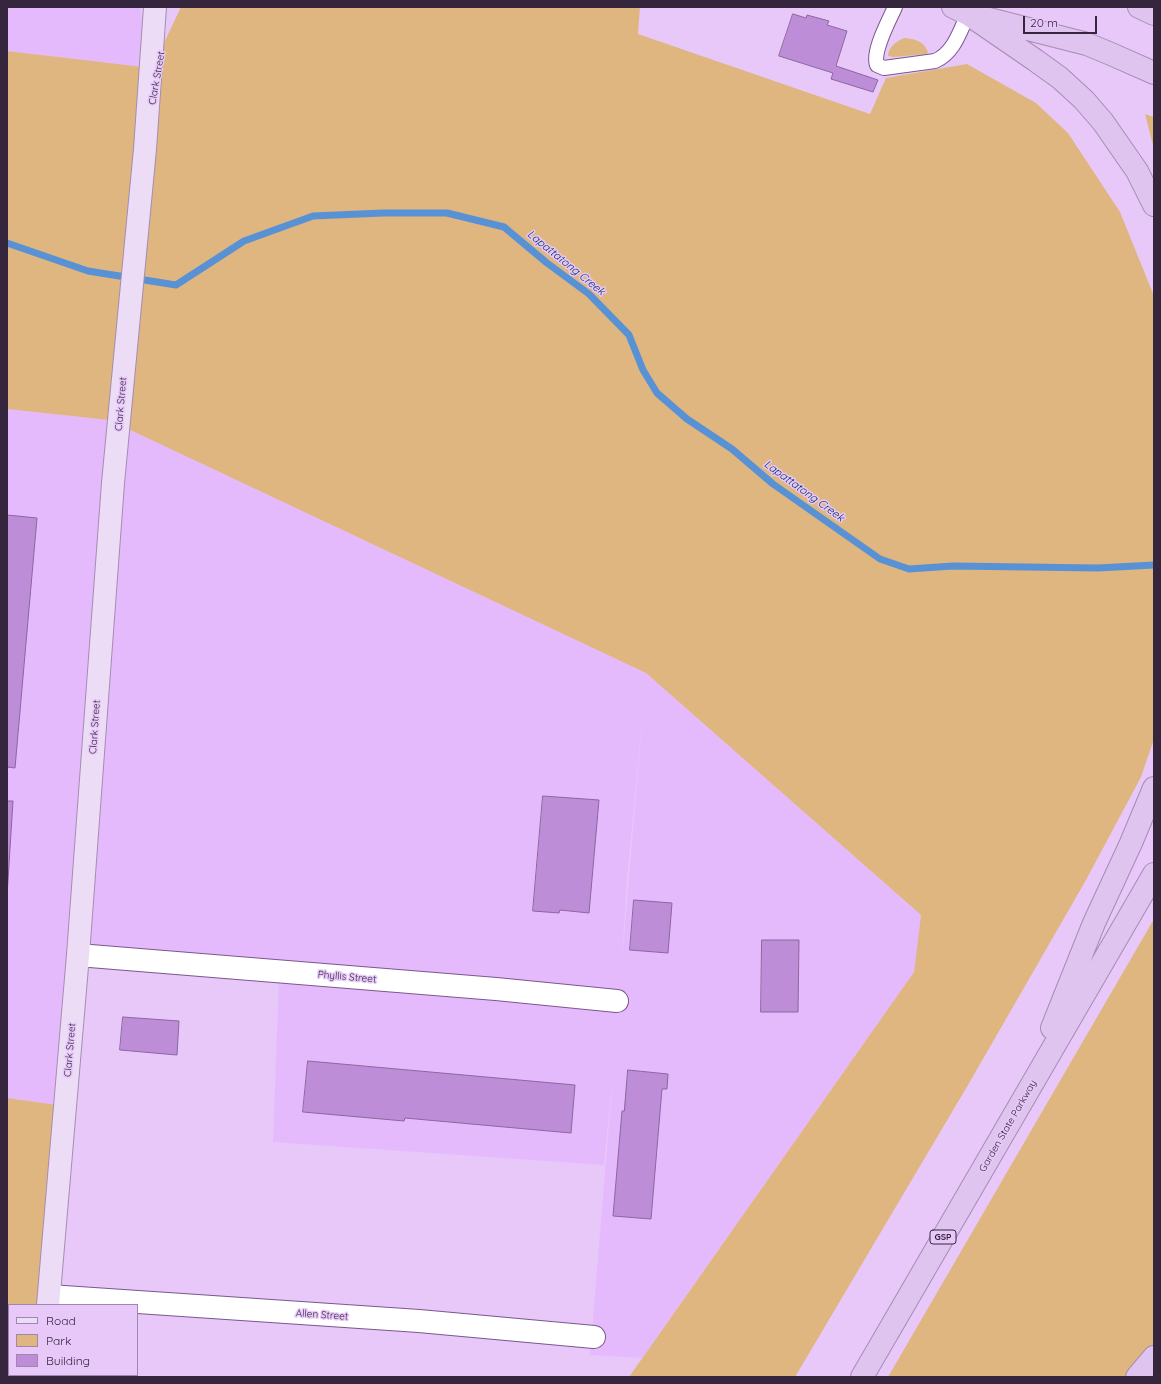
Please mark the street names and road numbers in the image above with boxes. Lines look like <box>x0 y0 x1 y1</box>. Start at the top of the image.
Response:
street label: Clark Street <box>146 50 168 106</box>
street label: Clark Street <box>113 377 129 431</box>
street label: Clark Street <box>87 700 103 754</box>
street label: Phyllis Street <box>317 968 377 986</box>
street label: Clark Street <box>62 1023 78 1077</box>
street label: Garden State Parkway <box>977 1078 1039 1174</box>
road number: GSP <box>930 1230 956 1244</box>
street label: Allen Street <box>295 1307 349 1323</box>

